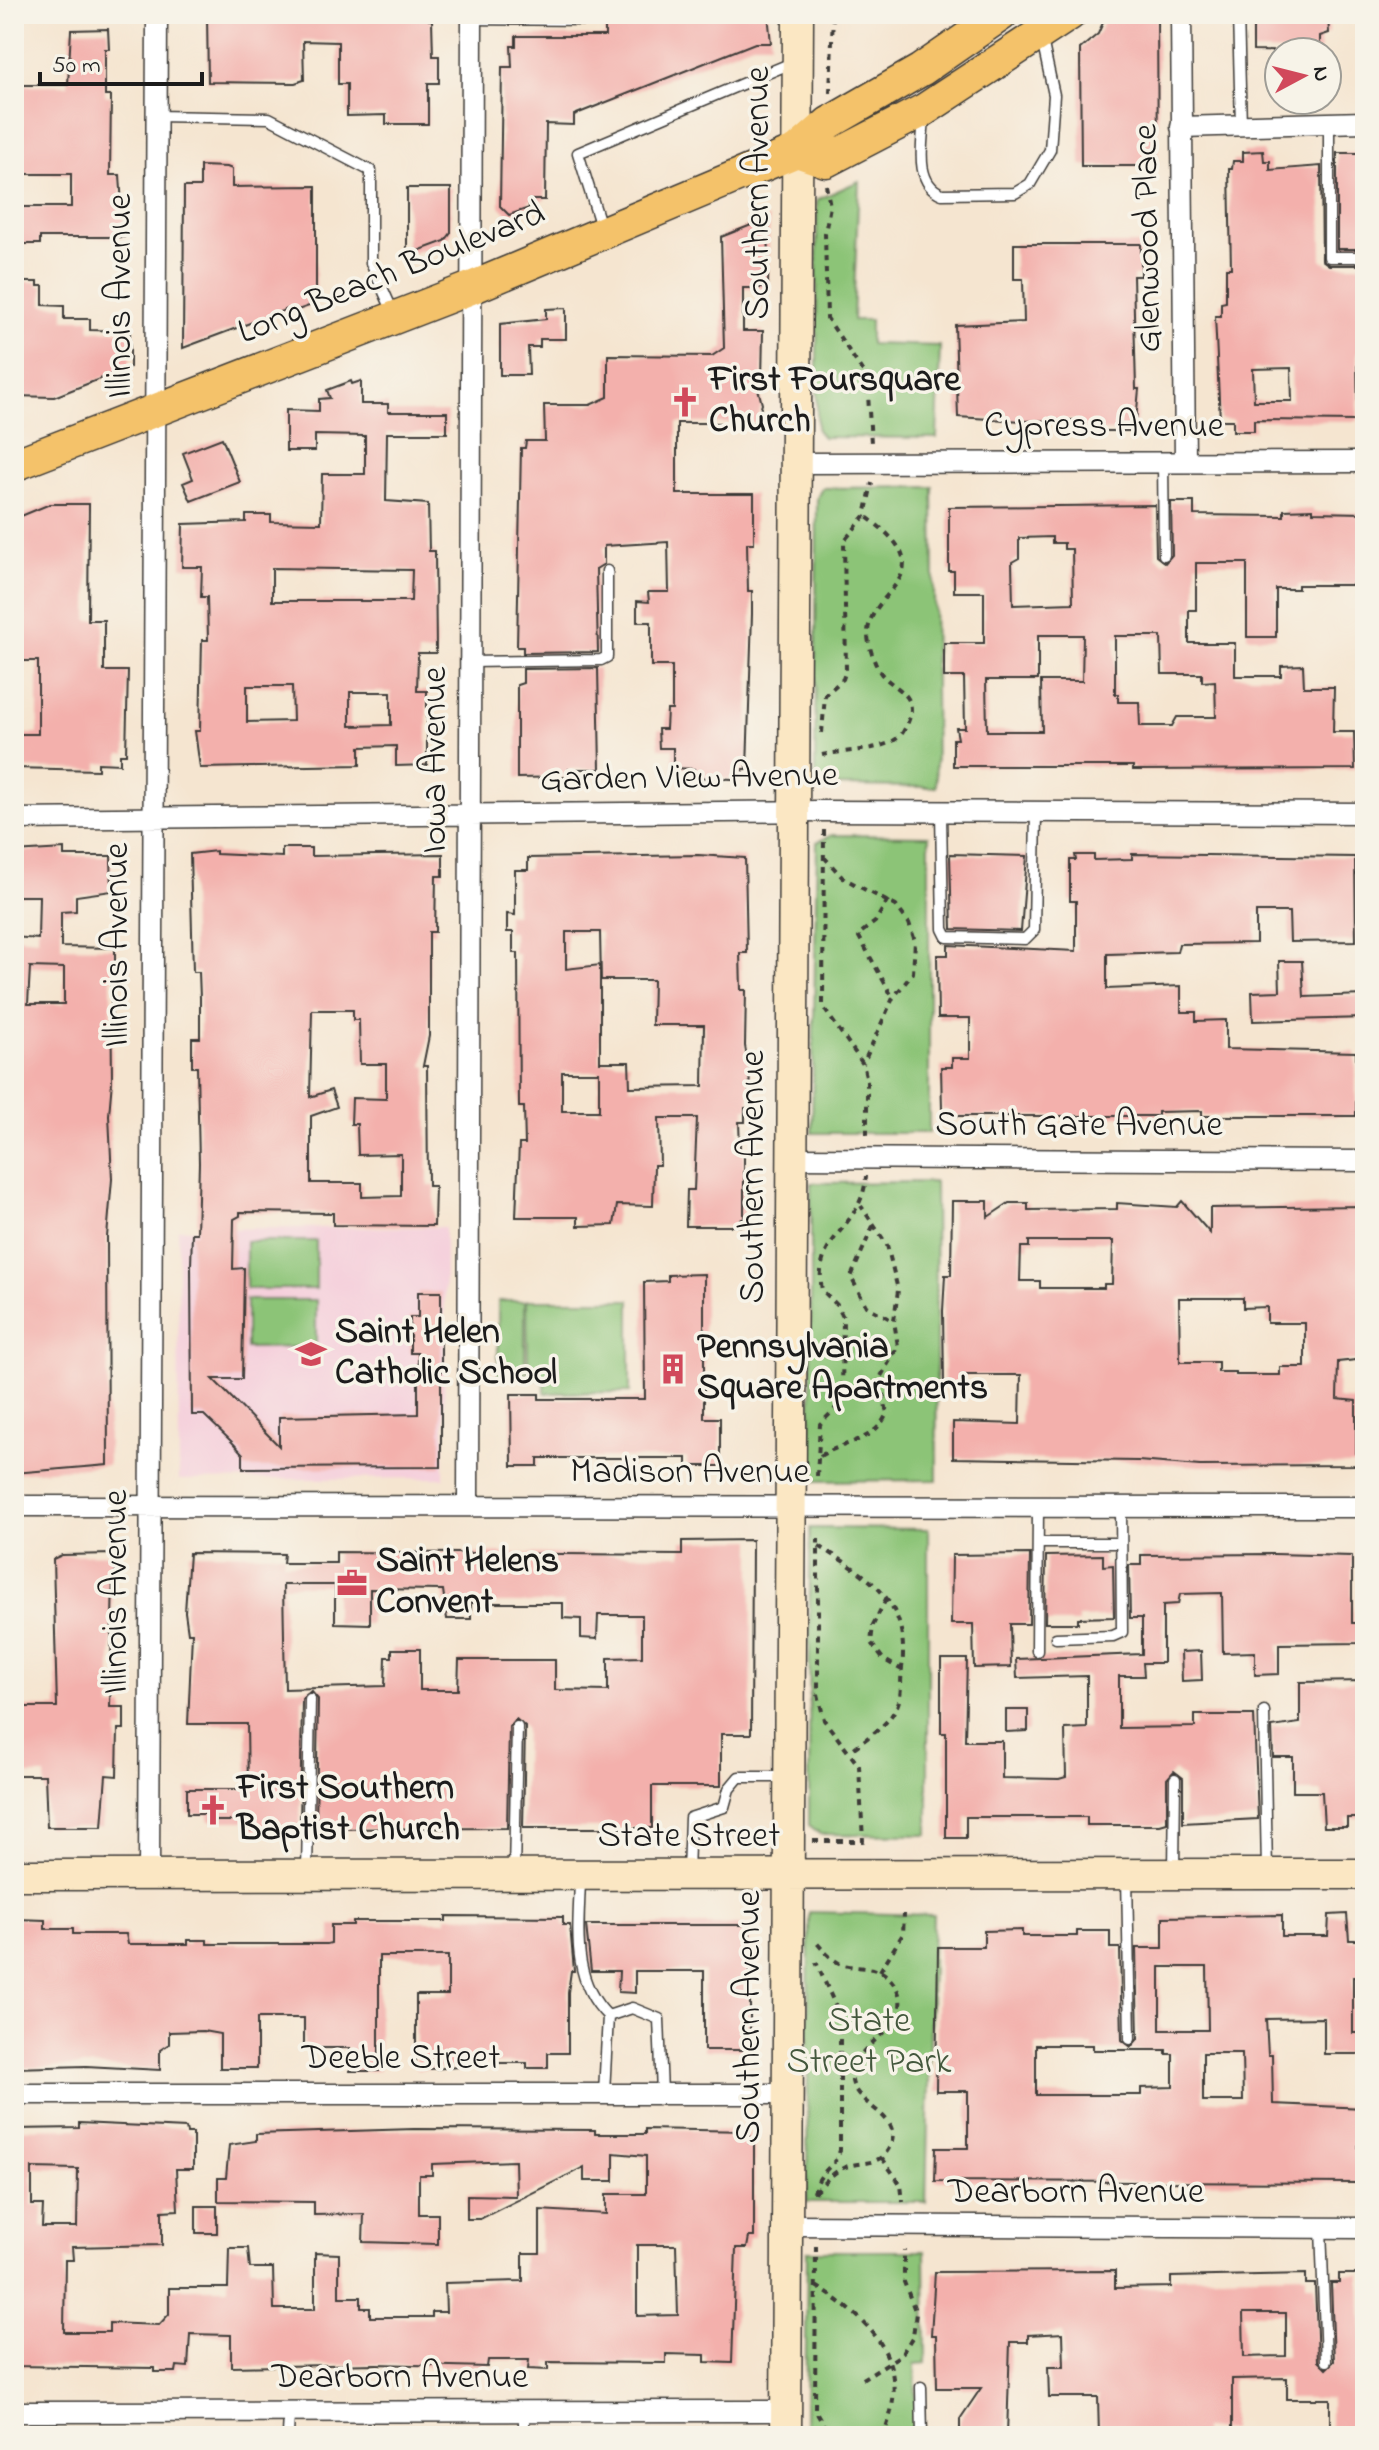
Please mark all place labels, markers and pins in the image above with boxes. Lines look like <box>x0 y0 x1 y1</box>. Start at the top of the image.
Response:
place label: First Foursquare Church <box>707 355 961 449</box>
church icon: First Foursquare Church <box>668 385 702 419</box>
place label: Saint Helen Catholic School <box>335 1307 557 1401</box>
place label: Pennsylvania Square Apartments <box>697 1322 988 1416</box>
school or university icon: Saint Helen Catholic School <box>294 1337 328 1371</box>
building icon: Pennsylvania Square Apartments <box>656 1352 690 1386</box>
place label: Saint Helens Convent <box>376 1536 559 1630</box>
office icon: Saint Helens Convent <box>335 1566 369 1600</box>
place label: First Southern Baptist Church <box>235 1763 460 1857</box>
church icon: First Southern Baptist Church <box>196 1793 230 1827</box>

